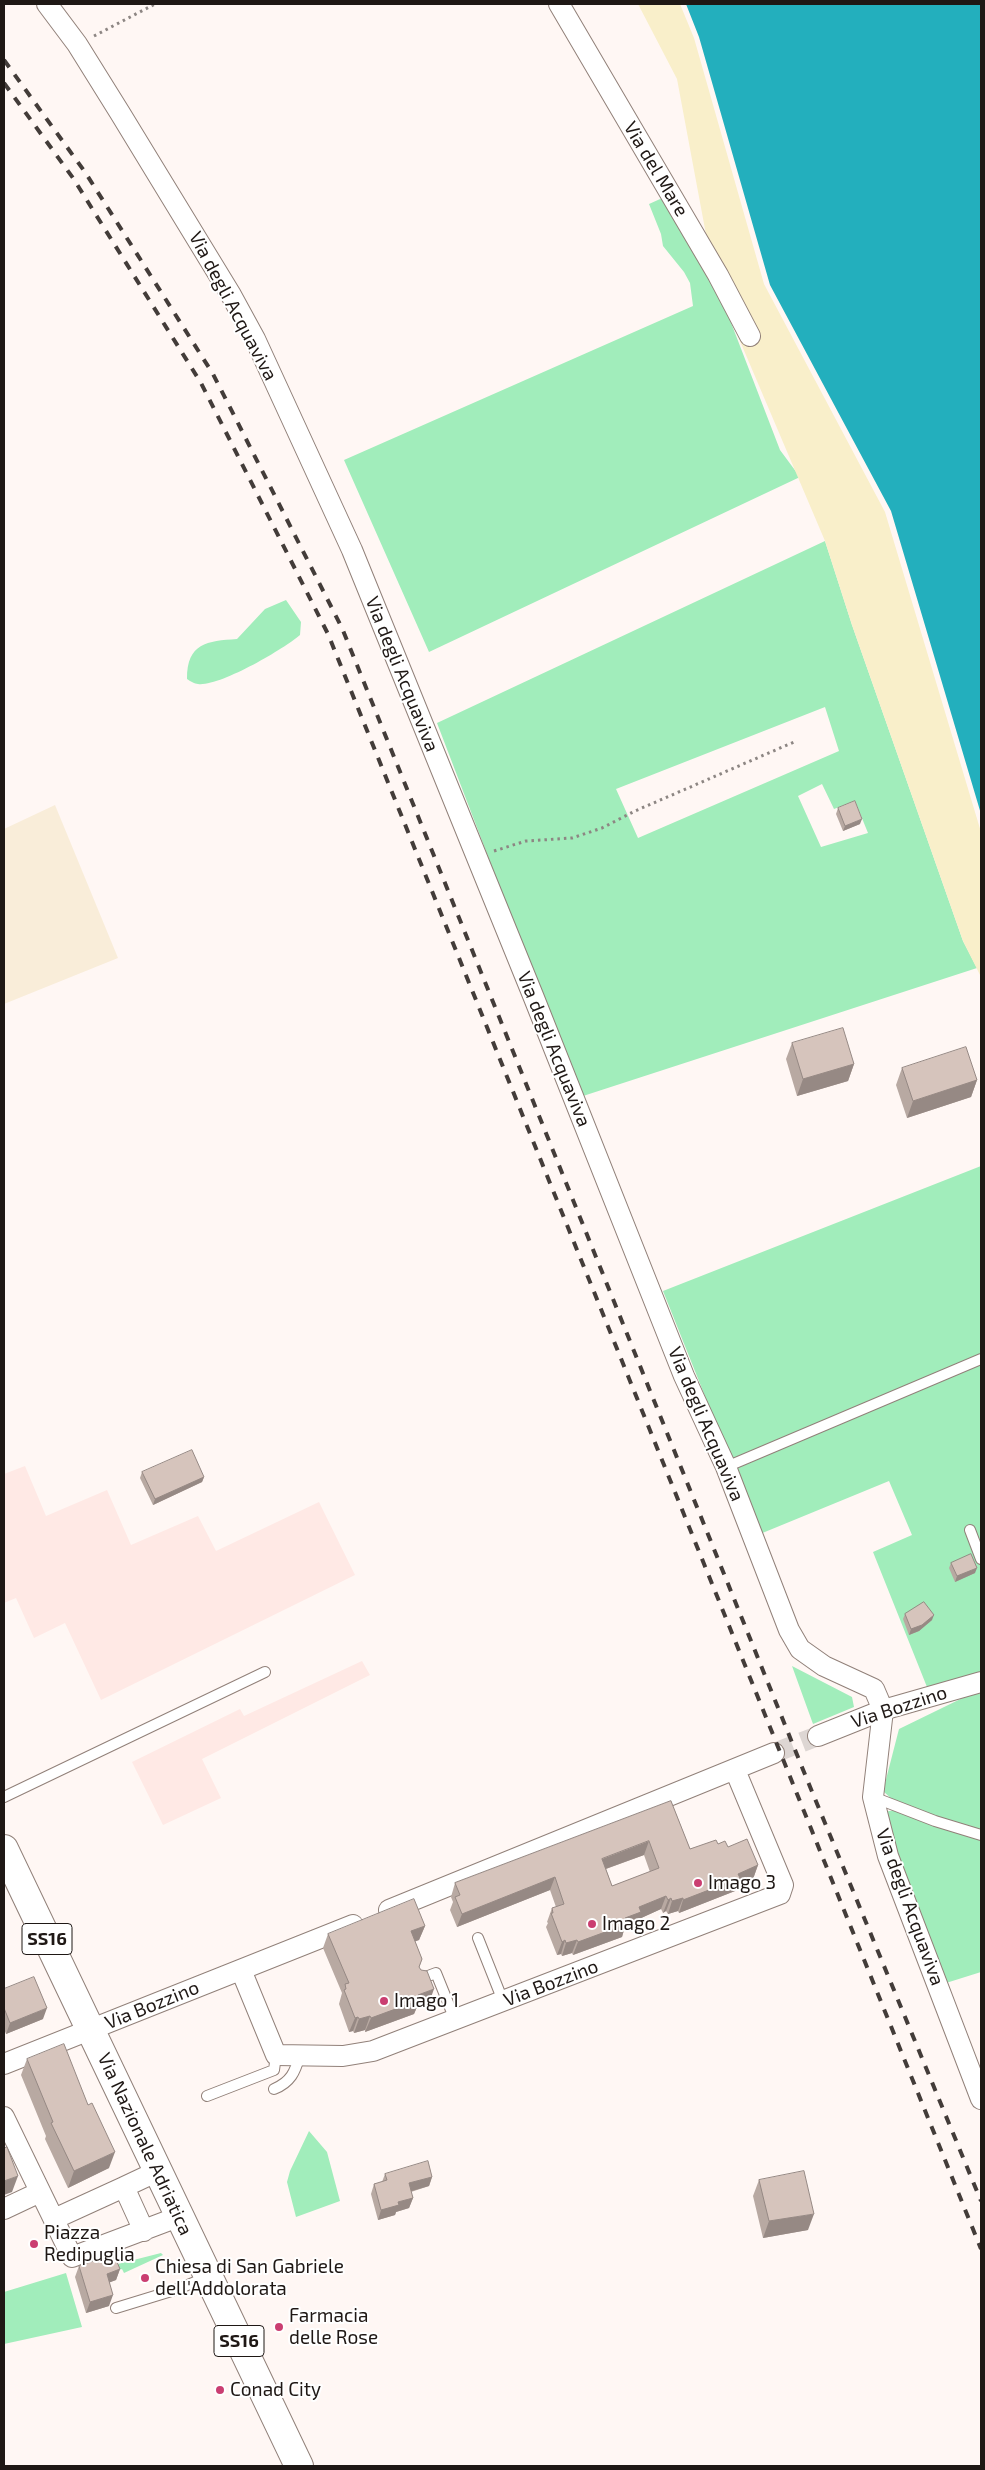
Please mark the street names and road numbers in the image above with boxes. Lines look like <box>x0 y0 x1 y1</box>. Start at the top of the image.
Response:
street label: Via del Mare <box>619 117 693 221</box>
street label: Via degli Acquaviva <box>184 228 282 384</box>
street label: Via degli Acquaviva <box>360 593 444 755</box>
street label: Via degli Acquaviva <box>512 968 596 1130</box>
street label: Via degli Acquaviva <box>663 1343 749 1505</box>
street label: Via Bozzino <box>848 1681 950 1733</box>
street label: Via degli Acquaviva <box>871 1825 949 1989</box>
road number: SS16 <box>22 1924 72 1955</box>
street label: Via Bozzino <box>501 1955 601 2011</box>
street label: Via Bozzino <box>102 1976 202 2034</box>
street label: Via Nazionale Adriatica <box>93 2049 197 2239</box>
road number: SS16 <box>214 2326 264 2356</box>

